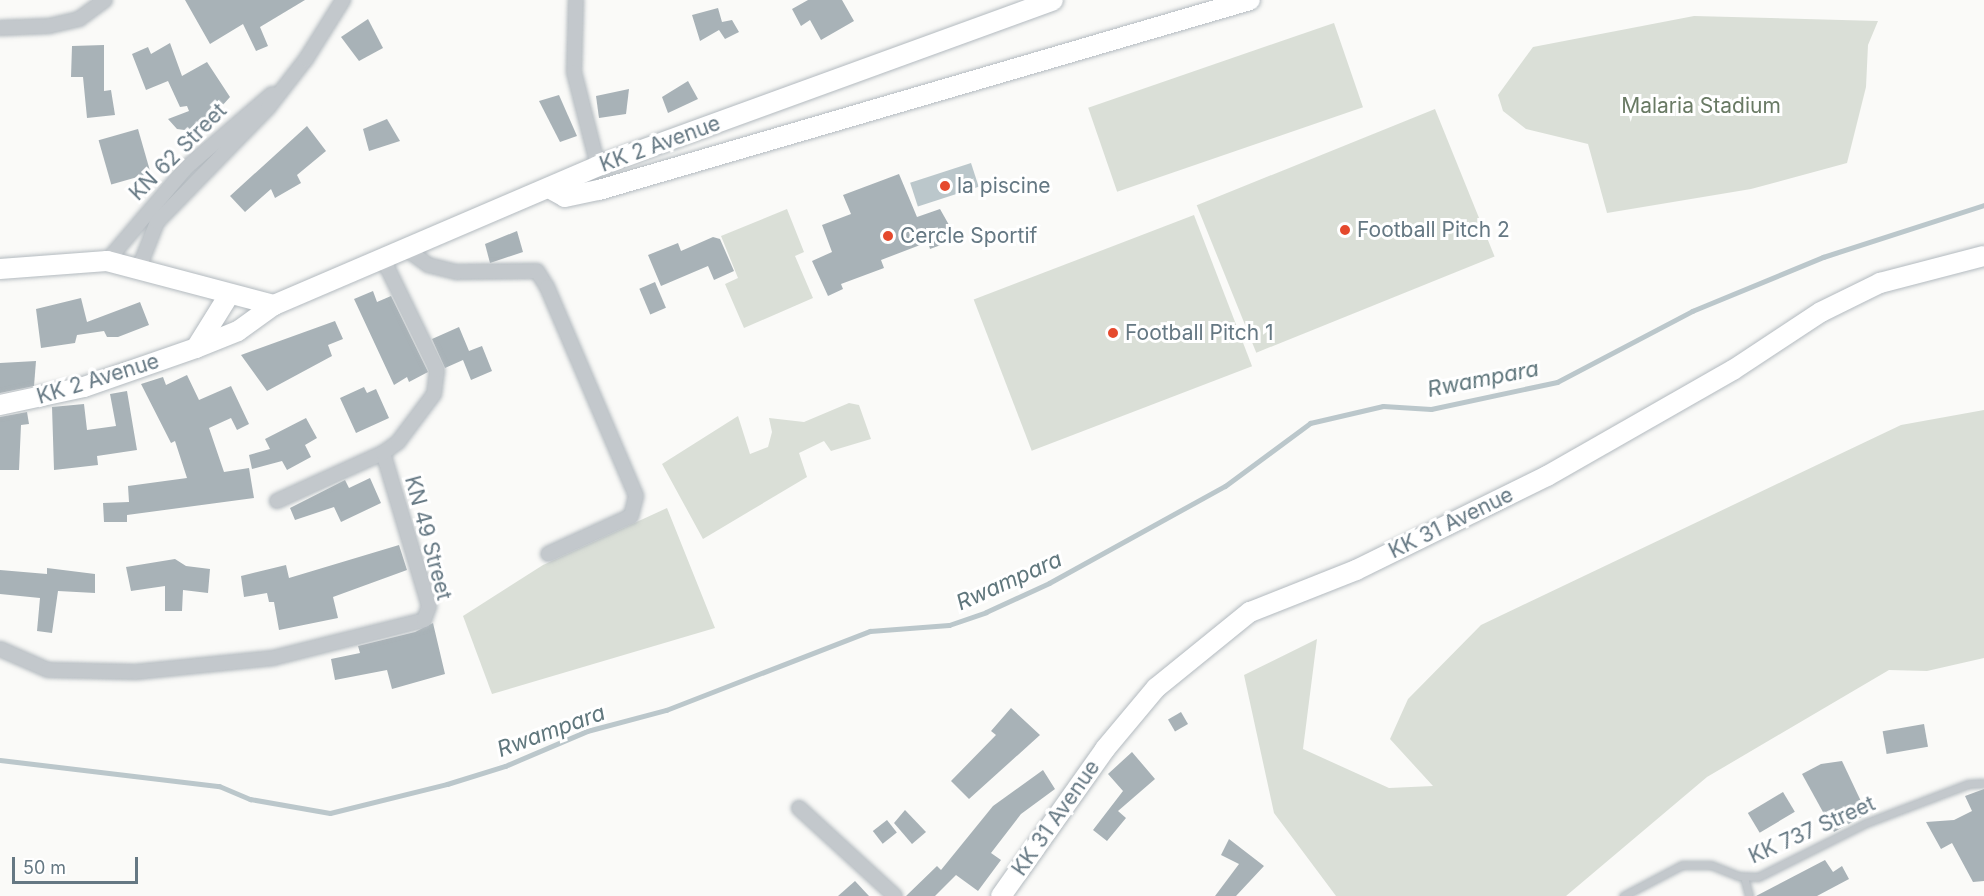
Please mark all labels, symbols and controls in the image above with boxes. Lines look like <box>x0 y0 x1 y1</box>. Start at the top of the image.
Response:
park label: Malaria Stadium <box>1621 93 1781 119</box>
street label: KN 62 Street <box>124 98 232 206</box>
street label: KK 2 Avenue <box>596 111 724 177</box>
place label: la piscine <box>957 173 1051 199</box>
marker: la piscine <box>938 179 952 193</box>
place label: Football Pitch 2 <box>1357 217 1510 243</box>
place label: Cercle Sportif <box>900 223 1037 249</box>
marker: Football Pitch 2 <box>1338 223 1352 237</box>
marker: Cercle Sportif <box>881 229 895 243</box>
place label: Football Pitch 1 <box>1125 320 1274 346</box>
marker: Football Pitch 1 <box>1106 326 1120 340</box>
street label: KK 2 Avenue <box>34 348 162 410</box>
water label: Rwampara <box>1425 355 1541 403</box>
street label: KN 49 Street <box>399 473 457 603</box>
street label: KK 31 Avenue <box>1385 482 1517 564</box>
water label: Rwampara <box>952 546 1066 616</box>
water label: Rwampara <box>493 699 609 763</box>
street label: KK 31 Avenue <box>1007 755 1105 881</box>
street label: KK 737 Street <box>1745 791 1879 869</box>
scale bar <box>15 845 141 883</box>
text: 50 m <box>23 857 66 878</box>

